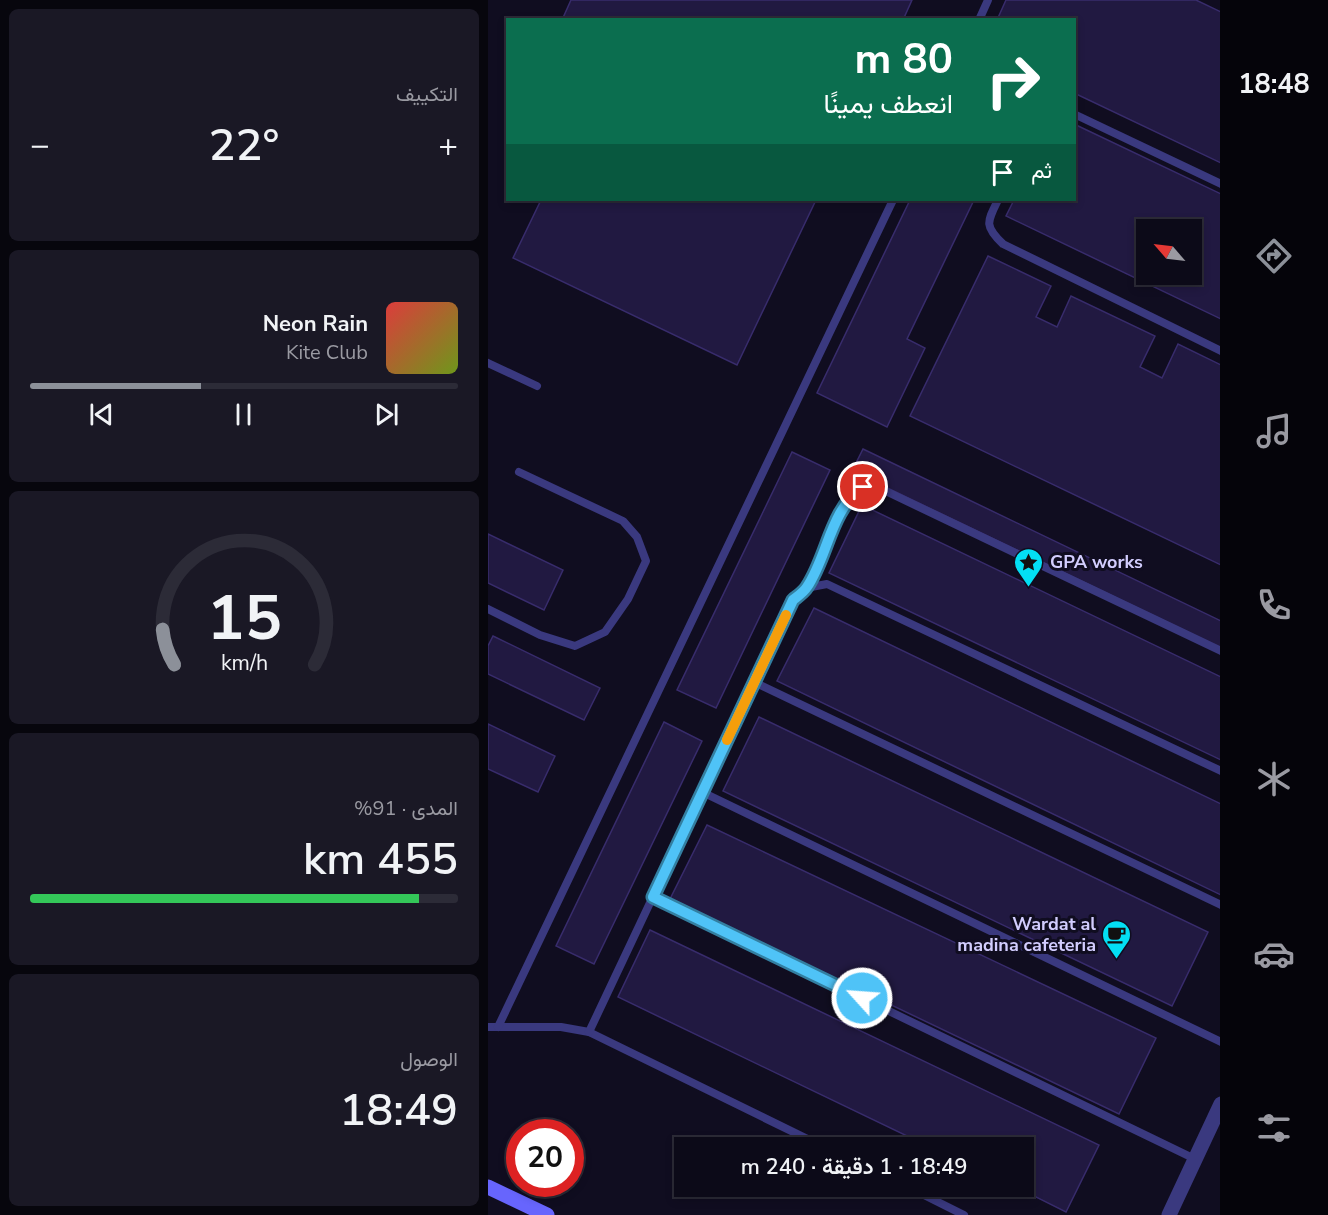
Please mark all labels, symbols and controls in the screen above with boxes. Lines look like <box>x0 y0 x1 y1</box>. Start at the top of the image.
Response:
text: 80 m <box>854 31 953 88</box>
icon: right <box>974 42 1052 120</box>
text: 18:48 <box>1238 66 1310 103</box>
text: التكييف <box>396 81 458 108</box>
text: انعطف يمينًا <box>823 86 953 123</box>
text: 22° <box>209 115 279 176</box>
text: − <box>30 123 50 168</box>
text: + <box>438 123 458 168</box>
icon: arrive <box>986 156 1019 189</box>
text: ثم <box>1031 156 1052 186</box>
north arrow <box>1136 219 1202 285</box>
map controls <box>1136 219 1202 285</box>
icon: directions <box>1253 235 1295 277</box>
text: Neon Rain <box>263 309 368 339</box>
text: Kite Club <box>286 339 368 366</box>
icon: previous <box>85 398 118 431</box>
icon: pause <box>227 398 260 431</box>
icon: next <box>370 398 403 431</box>
icon: music <box>1253 410 1295 452</box>
pin <box>837 461 888 512</box>
icon: arrive <box>846 470 879 503</box>
place icon: GPA works <box>1013 546 1045 588</box>
place label: GPA works <box>1050 550 1143 574</box>
text: 15 <box>207 576 281 661</box>
icon: phone <box>1253 584 1295 626</box>
text: km/h <box>220 648 268 678</box>
icon: climate <box>1253 758 1295 800</box>
text: المدى · 91% <box>354 795 458 822</box>
text: 455 km <box>303 829 458 890</box>
place label: Wardat al madina cafeteria <box>957 912 1096 957</box>
cafe icon: Wardat al madina cafeteria <box>1101 918 1133 960</box>
icon: car <box>1253 933 1295 975</box>
position arrow <box>830 966 894 1030</box>
text: الوصول <box>400 1046 458 1073</box>
text: 18:49 <box>339 1080 458 1141</box>
icon: filters <box>1253 1107 1295 1149</box>
speed limit sign: 20 <box>506 1119 584 1197</box>
text: 18:49 · 1 دقيقة · 240 m <box>741 1152 967 1182</box>

